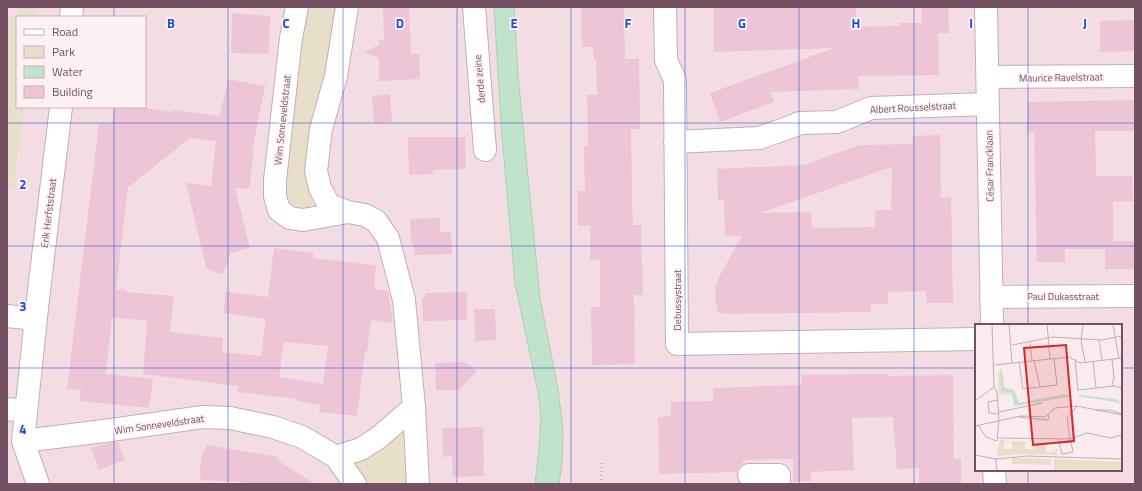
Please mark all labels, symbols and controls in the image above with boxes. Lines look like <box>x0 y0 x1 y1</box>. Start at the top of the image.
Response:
text: B <box>167 13 175 33</box>
text: C <box>282 13 290 33</box>
text: D <box>396 13 404 33</box>
text: E <box>510 13 518 33</box>
text: F <box>625 13 632 33</box>
text: G <box>738 13 746 33</box>
text: H <box>852 13 860 33</box>
text: I <box>969 13 973 33</box>
text: J <box>1083 13 1087 33</box>
legend <box>16 16 146 108</box>
text: Road <box>52 22 78 41</box>
text: Park <box>52 42 75 61</box>
street label: derde zeine <box>470 54 489 104</box>
text: Water <box>52 62 83 81</box>
street label: Maurice Ravelstraat <box>1019 69 1104 86</box>
street label: Wim Sonneveldstraat <box>270 74 295 166</box>
text: Building <box>52 82 93 101</box>
street label: Albert Rousselstraat <box>870 98 957 117</box>
street label: César Francklaan <box>981 130 998 202</box>
text: 2 <box>19 174 27 194</box>
street label: Erik Herfststraat <box>37 177 60 249</box>
street label: Debussystraat <box>670 269 685 331</box>
street label: Paul Dukasstraat <box>1027 289 1100 304</box>
text: 3 <box>19 296 27 316</box>
inset map <box>975 324 1122 471</box>
street label: Wim Sonneveldstraat <box>113 411 205 438</box>
text: 4 <box>19 419 27 439</box>

